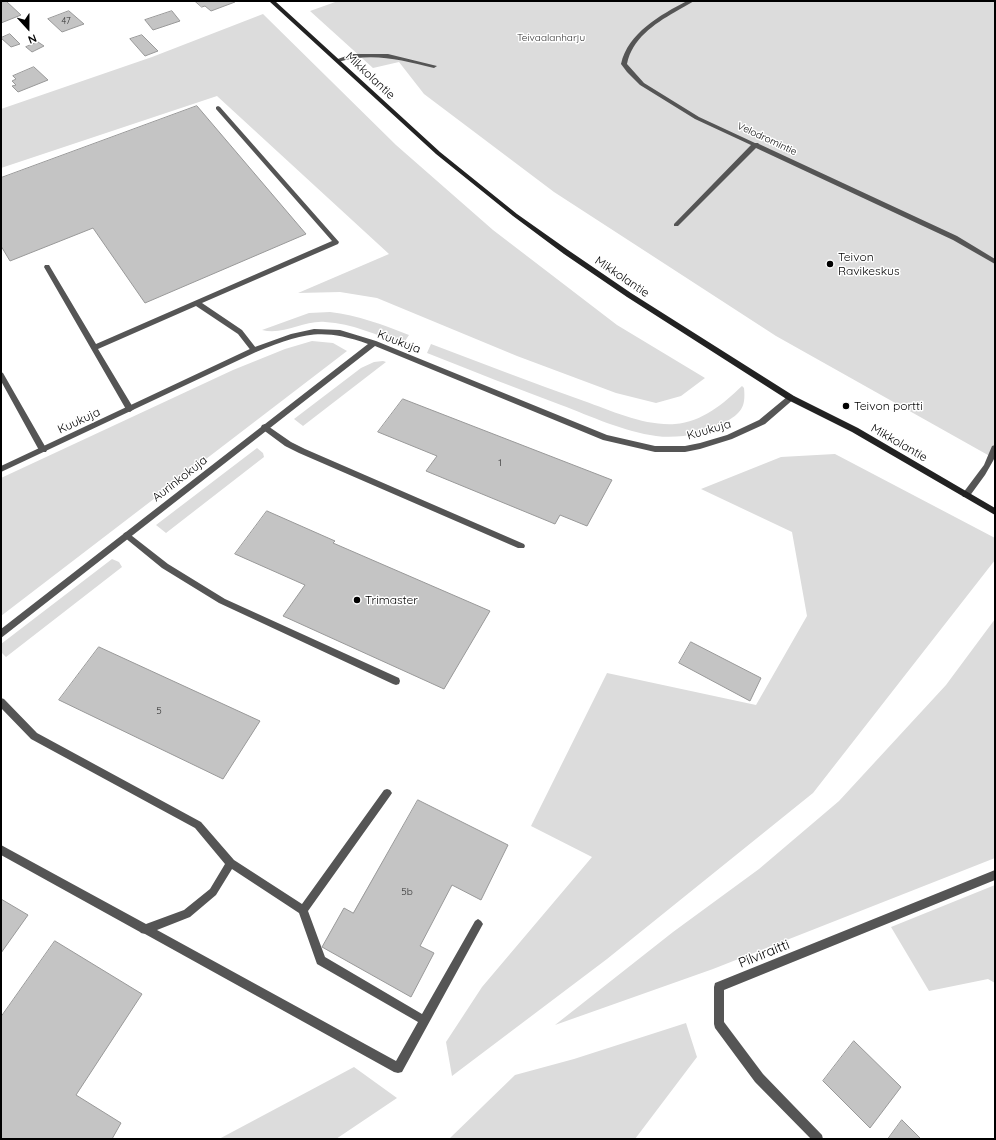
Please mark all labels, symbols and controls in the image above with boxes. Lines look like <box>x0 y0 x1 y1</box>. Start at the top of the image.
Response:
north arrow <box>8 8 48 48</box>
house number: 47 <box>61 16 71 26</box>
text: N <box>26 31 39 47</box>
park label: Teivaalanharju <box>517 32 585 44</box>
street label: Mikkolantie <box>342 49 398 103</box>
street label: Velodromintie <box>735 120 799 158</box>
place label: Teivon Ravikeskus <box>838 250 900 278</box>
street label: Mikkolantie <box>592 254 652 300</box>
marker: Teivon Ravikeskus <box>825 259 835 269</box>
street label: Kuukuja <box>375 327 423 357</box>
place label: Teivon portti <box>854 399 923 413</box>
marker: Teivon portti <box>841 401 851 411</box>
street label: Kuukuja <box>55 405 103 437</box>
street label: Kuukuja <box>685 417 733 443</box>
street label: Mikkolantie <box>868 421 930 465</box>
street label: Aurinkokuja <box>150 453 210 505</box>
house number: 1 <box>498 457 502 469</box>
place label: Trimaster <box>365 593 418 607</box>
marker: Trimaster <box>352 595 362 605</box>
house number: 5 <box>156 705 162 717</box>
house number: 5b <box>401 886 413 898</box>
street label: Pilviraitti <box>736 936 792 972</box>

